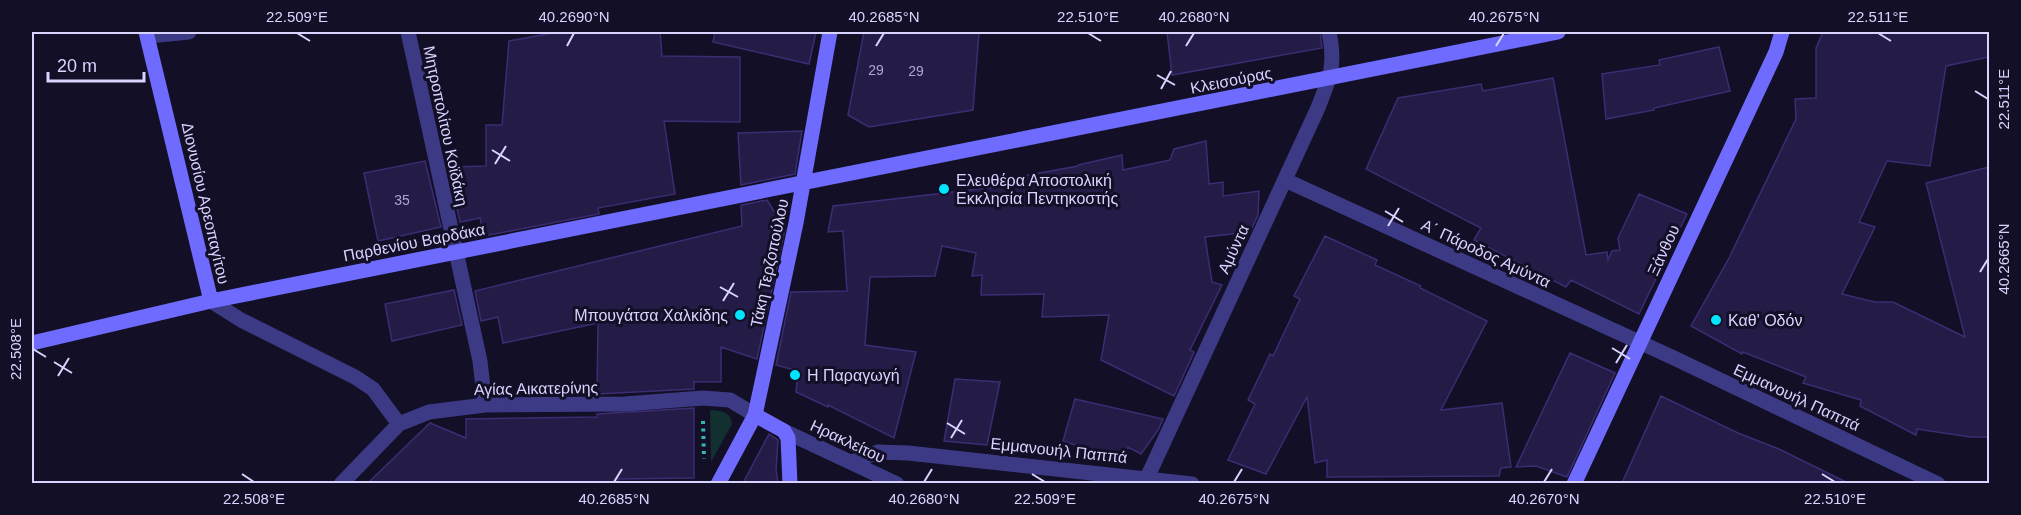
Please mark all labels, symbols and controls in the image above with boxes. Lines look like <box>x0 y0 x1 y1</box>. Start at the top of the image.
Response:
text: 22.509°E <box>266 8 328 25</box>
text: 40.2690°N <box>538 8 610 25</box>
text: 40.2685°N <box>848 8 920 25</box>
text: 22.510°E <box>1057 8 1119 25</box>
text: 40.2680°N <box>1158 8 1230 25</box>
text: 40.2675°N <box>1468 8 1540 25</box>
text: 22.511°E <box>1848 8 1908 25</box>
street label: Μητροπολίτου Κοϊδάκη <box>420 44 471 208</box>
scale bar <box>48 45 144 83</box>
text: 20 m <box>57 56 97 76</box>
house number: 29 <box>868 62 884 78</box>
house number: 29 <box>908 63 924 79</box>
street label: Κλεισούρας <box>1189 64 1274 97</box>
text: 22.511°E <box>1995 69 2012 129</box>
street label: Διονυσίου Αρεοπαγίτου <box>179 121 232 286</box>
place label: Ελευθέρα Αποστολική Εκκλησία Πεντηκοστής <box>956 172 1118 207</box>
marker: Ελευθέρα Αποστολική Εκκλησία Πεντηκοστής <box>937 182 951 196</box>
house number: 35 <box>394 192 410 208</box>
street label: Τάκη Τερζοπούλου <box>748 197 792 329</box>
street label: Α΄ Πάροδος Αμύντα <box>1419 216 1553 291</box>
street label: Παρθενίου Βαρδάκα <box>342 220 486 265</box>
street label: Αμύντα <box>1215 222 1252 276</box>
street label: Ξάνθου <box>1644 222 1683 278</box>
text: 40.2665°N <box>1995 223 2012 295</box>
place label: Μπουγάτσα Χαλκίδης <box>574 307 728 324</box>
marker: Μπουγάτσα Χαλκίδης <box>733 308 747 322</box>
place label: Καθ' Οδόν <box>1728 312 1802 329</box>
marker: Καθ' Οδόν <box>1709 313 1723 327</box>
text: 22.508°E <box>7 318 24 380</box>
street label: Εμμανουήλ Παππά <box>1731 361 1863 434</box>
place label: Η Παραγωγή <box>807 367 900 384</box>
marker: Η Παραγωγή <box>788 368 802 382</box>
street label: Αγίας Αικατερίνης <box>474 379 599 398</box>
street label: Ηρακλείτου <box>808 417 888 466</box>
street label: Εμμανουήλ Παππά <box>990 435 1128 466</box>
text: 22.508°E <box>223 490 285 507</box>
text: 40.2685°N <box>578 490 650 507</box>
text: 40.2680°N <box>888 490 960 507</box>
text: 22.509°E <box>1014 490 1076 507</box>
text: 40.2675°N <box>1198 490 1270 507</box>
text: 40.2670°N <box>1508 490 1580 507</box>
text: 22.510°E <box>1804 490 1866 507</box>

